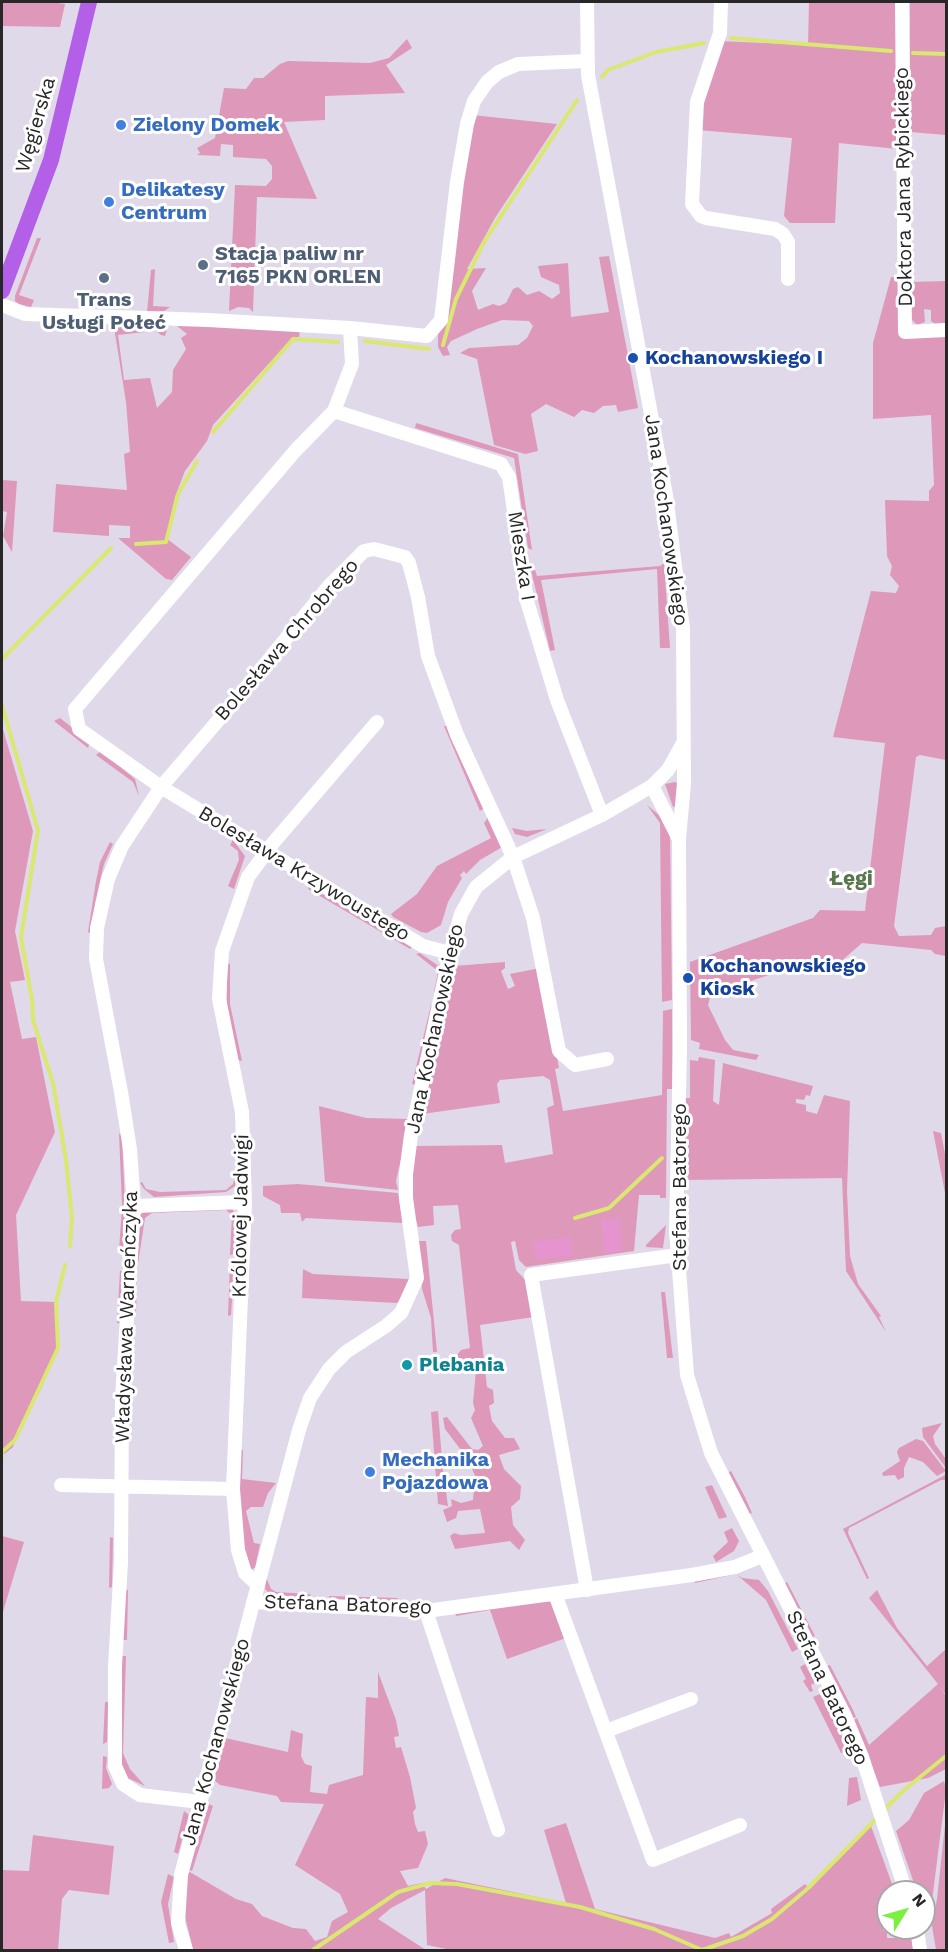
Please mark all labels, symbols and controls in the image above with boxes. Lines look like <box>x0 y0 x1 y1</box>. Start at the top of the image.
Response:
street label: Doktora Jana Rybickiego <box>890 67 918 307</box>
street label: Węgierska <box>11 74 61 176</box>
place label: Zielony Domek <box>133 113 280 137</box>
marker: Zielony Domek <box>114 118 128 132</box>
place label: Delikatesy Centrum <box>121 178 225 225</box>
marker: Delikatesy Centrum <box>102 195 116 209</box>
place label: Stacja paliw nr 7165 PKN ORLEN <box>215 242 381 289</box>
marker: Stacja paliw nr 7165 PKN ORLEN <box>196 258 210 272</box>
marker: Trans Usługi Połeć <box>97 271 111 285</box>
place label: Trans Usługi Połeć <box>42 288 166 335</box>
place label: Kochanowskiego I <box>645 346 823 370</box>
marker: Kochanowskiego I <box>626 351 640 365</box>
street label: Jana Kochanowskiego <box>639 412 693 628</box>
street label: Mieszka I <box>502 509 540 603</box>
street label: Bolesława Chrobrego <box>210 554 364 726</box>
street label: Bolesława Krzywoustego <box>194 801 414 947</box>
district label: Łęgi <box>829 866 873 892</box>
street label: Jana Kochanowskiego <box>401 922 469 1136</box>
place label: Kochanowskiego Kiosk <box>700 954 866 1001</box>
marker: Kochanowskiego Kiosk <box>681 971 695 985</box>
street label: Stefana Batorego <box>668 1103 692 1271</box>
street label: Królowej Jadwigi <box>228 1134 254 1298</box>
street label: Władysława Warneńczyka <box>111 1190 143 1444</box>
place label: Plebania <box>419 1353 504 1377</box>
marker: Plebania <box>400 1358 414 1372</box>
place label: Mechanika Pojazdowa <box>382 1448 489 1495</box>
marker: Mechanika Pojazdowa <box>363 1465 377 1479</box>
street label: Stefana Batorego <box>264 1590 432 1620</box>
street label: Stefana Batorego <box>781 1607 873 1769</box>
street label: Jana Kochanowskiego <box>177 1636 255 1848</box>
north arrow <box>876 1880 936 1940</box>
text: N <box>908 1890 930 1911</box>

